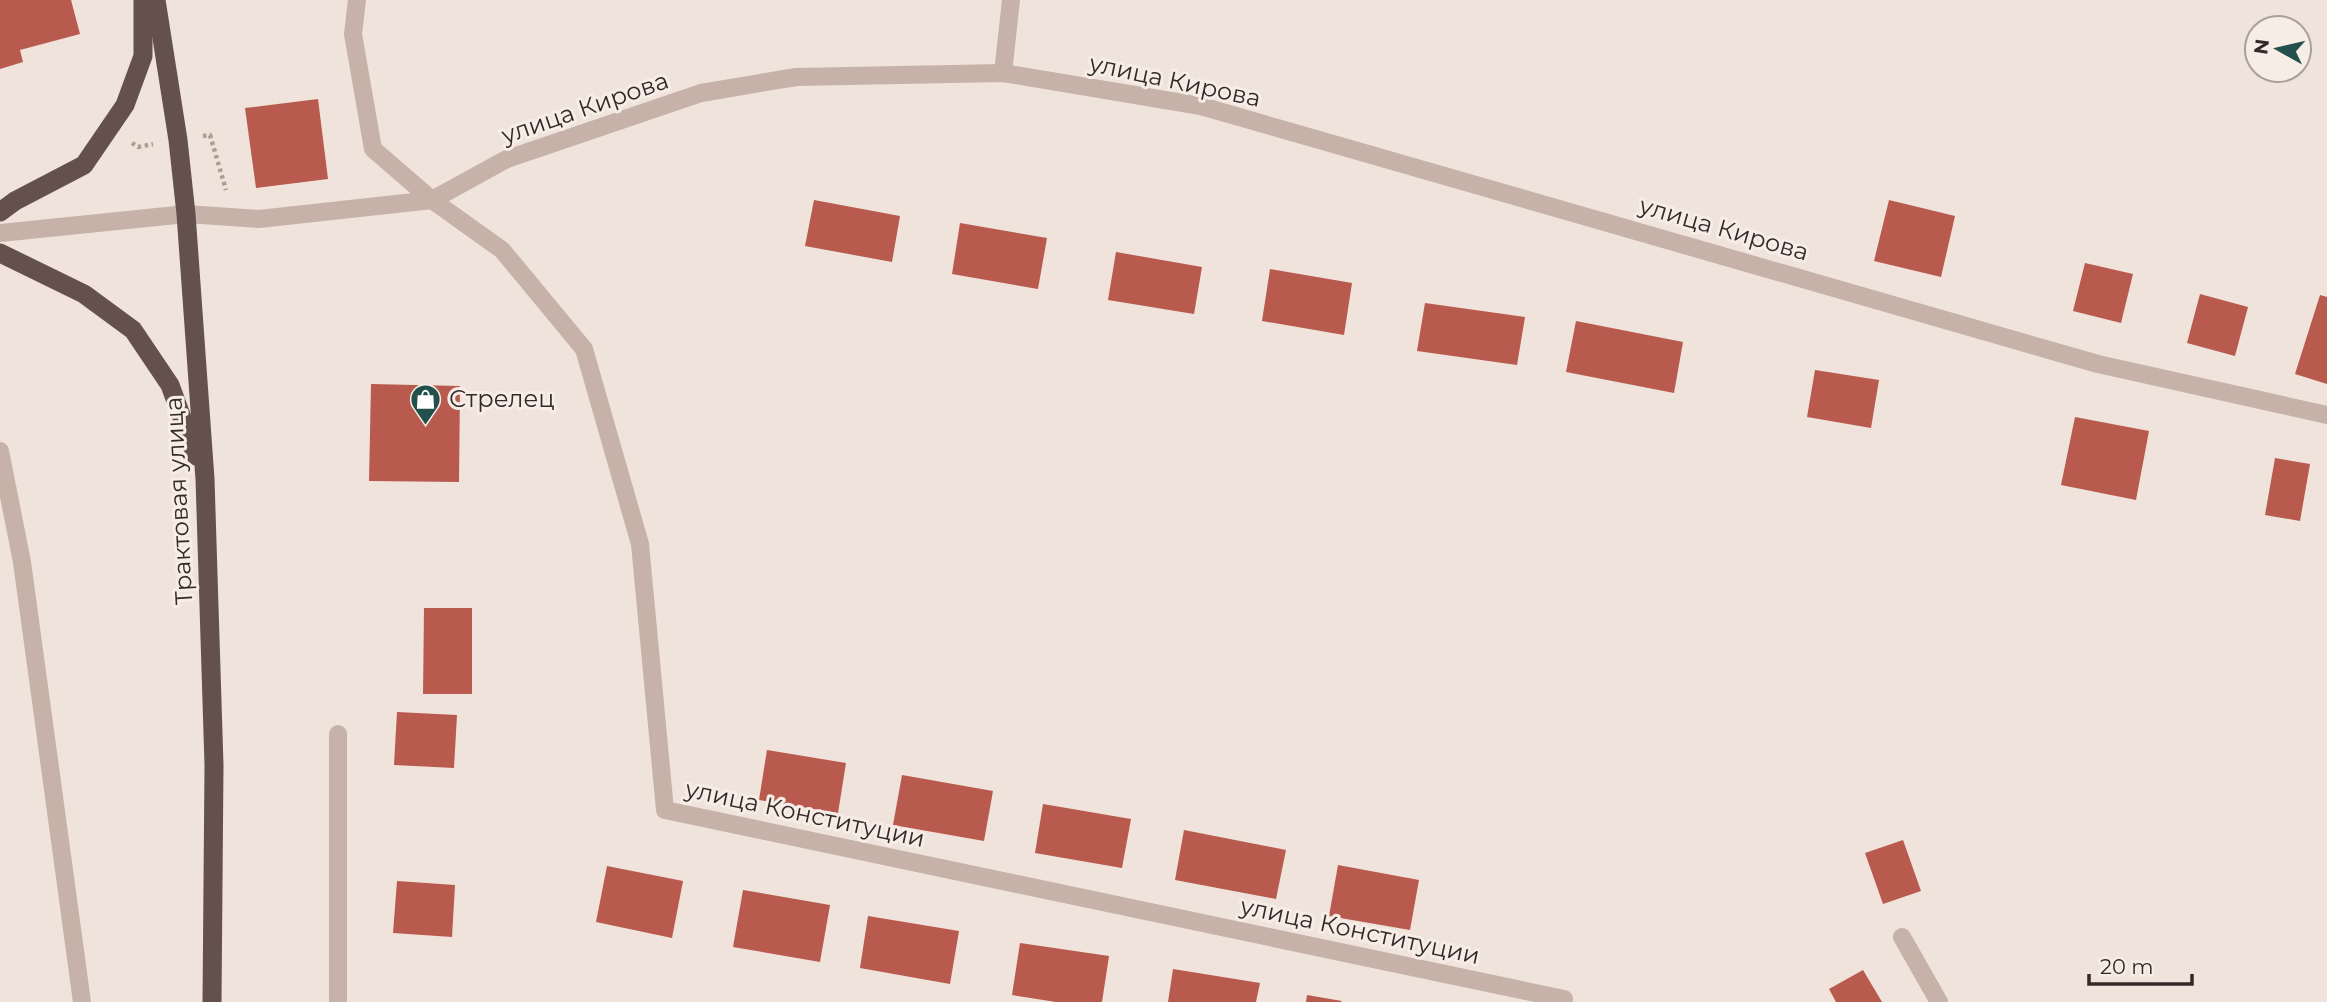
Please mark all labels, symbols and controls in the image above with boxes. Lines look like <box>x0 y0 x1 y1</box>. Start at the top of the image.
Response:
north arrow <box>2243 14 2313 84</box>
text: N <box>2249 37 2274 56</box>
street label: улица Кирова <box>1086 48 1264 113</box>
street label: улица Кирова <box>497 65 672 150</box>
street label: улица Кирова <box>1635 190 1812 267</box>
shop icon: Стрелец <box>409 382 443 426</box>
place label: Стрелец <box>449 384 555 413</box>
street label: Трактовая улица <box>159 396 198 606</box>
street label: улица Конституции <box>682 774 928 853</box>
street label: улица Конституции <box>1237 891 1483 970</box>
scale bar <box>2089 942 2192 986</box>
text: 20 m <box>2100 954 2154 979</box>

